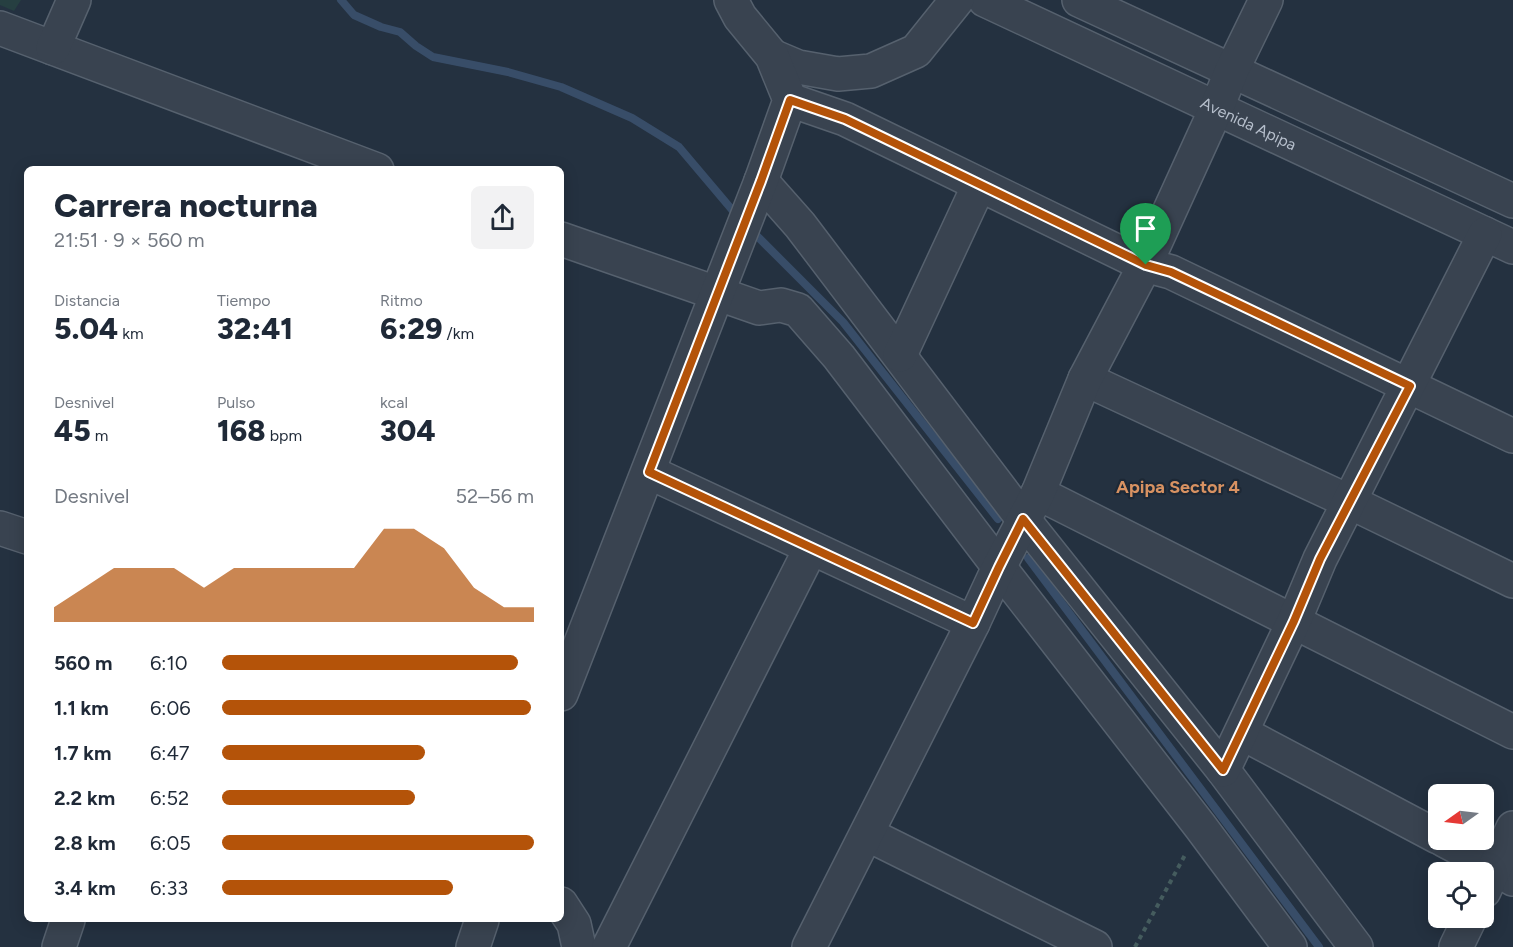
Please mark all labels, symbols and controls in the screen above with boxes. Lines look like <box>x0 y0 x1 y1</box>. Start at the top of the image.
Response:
street label: Avenida Apipa <box>1198 93 1299 154</box>
text: Carrera nocturna <box>54 186 318 225</box>
button: share <box>471 186 534 249</box>
pin <box>1120 203 1171 265</box>
icon: arrive <box>1129 212 1162 245</box>
text: 21:51 · 9 × 560 m <box>54 228 204 252</box>
text: Distancia <box>54 291 120 310</box>
text: Tiempo <box>217 291 271 310</box>
text: Ritmo <box>380 291 423 310</box>
text: 5.04 <box>54 310 118 347</box>
text: 32:41 <box>217 310 293 347</box>
text: 6:29 <box>380 310 443 347</box>
text: km <box>118 324 144 343</box>
text: /km <box>443 324 474 343</box>
text: Desnivel <box>54 393 114 412</box>
text: Pulso <box>217 393 255 412</box>
text: kcal <box>380 393 408 412</box>
text: 45 <box>54 412 91 449</box>
text: 168 <box>217 412 266 449</box>
text: 304 <box>380 412 436 449</box>
text: m <box>91 426 108 445</box>
text: bpm <box>266 426 302 445</box>
district label: Apipa Sector 4 <box>1116 476 1240 498</box>
text: Desnivel <box>54 484 129 508</box>
text: 52–56 m <box>456 484 534 508</box>
text: 560 m <box>54 651 112 675</box>
text: 6:10 <box>150 651 187 675</box>
text: 1.1 km <box>54 696 109 720</box>
text: 6:06 <box>150 696 191 720</box>
text: 1.7 km <box>54 741 111 765</box>
text: 6:47 <box>150 741 190 765</box>
north arrow <box>1428 784 1494 850</box>
map controls <box>1428 784 1494 928</box>
text: 2.2 km <box>54 786 115 810</box>
text: 6:52 <box>150 786 189 810</box>
text: 2.8 km <box>54 831 116 855</box>
text: 6:05 <box>150 831 191 855</box>
button: locate <box>1428 862 1494 928</box>
text: 3.4 km <box>54 876 116 900</box>
text: 6:33 <box>150 876 188 900</box>

